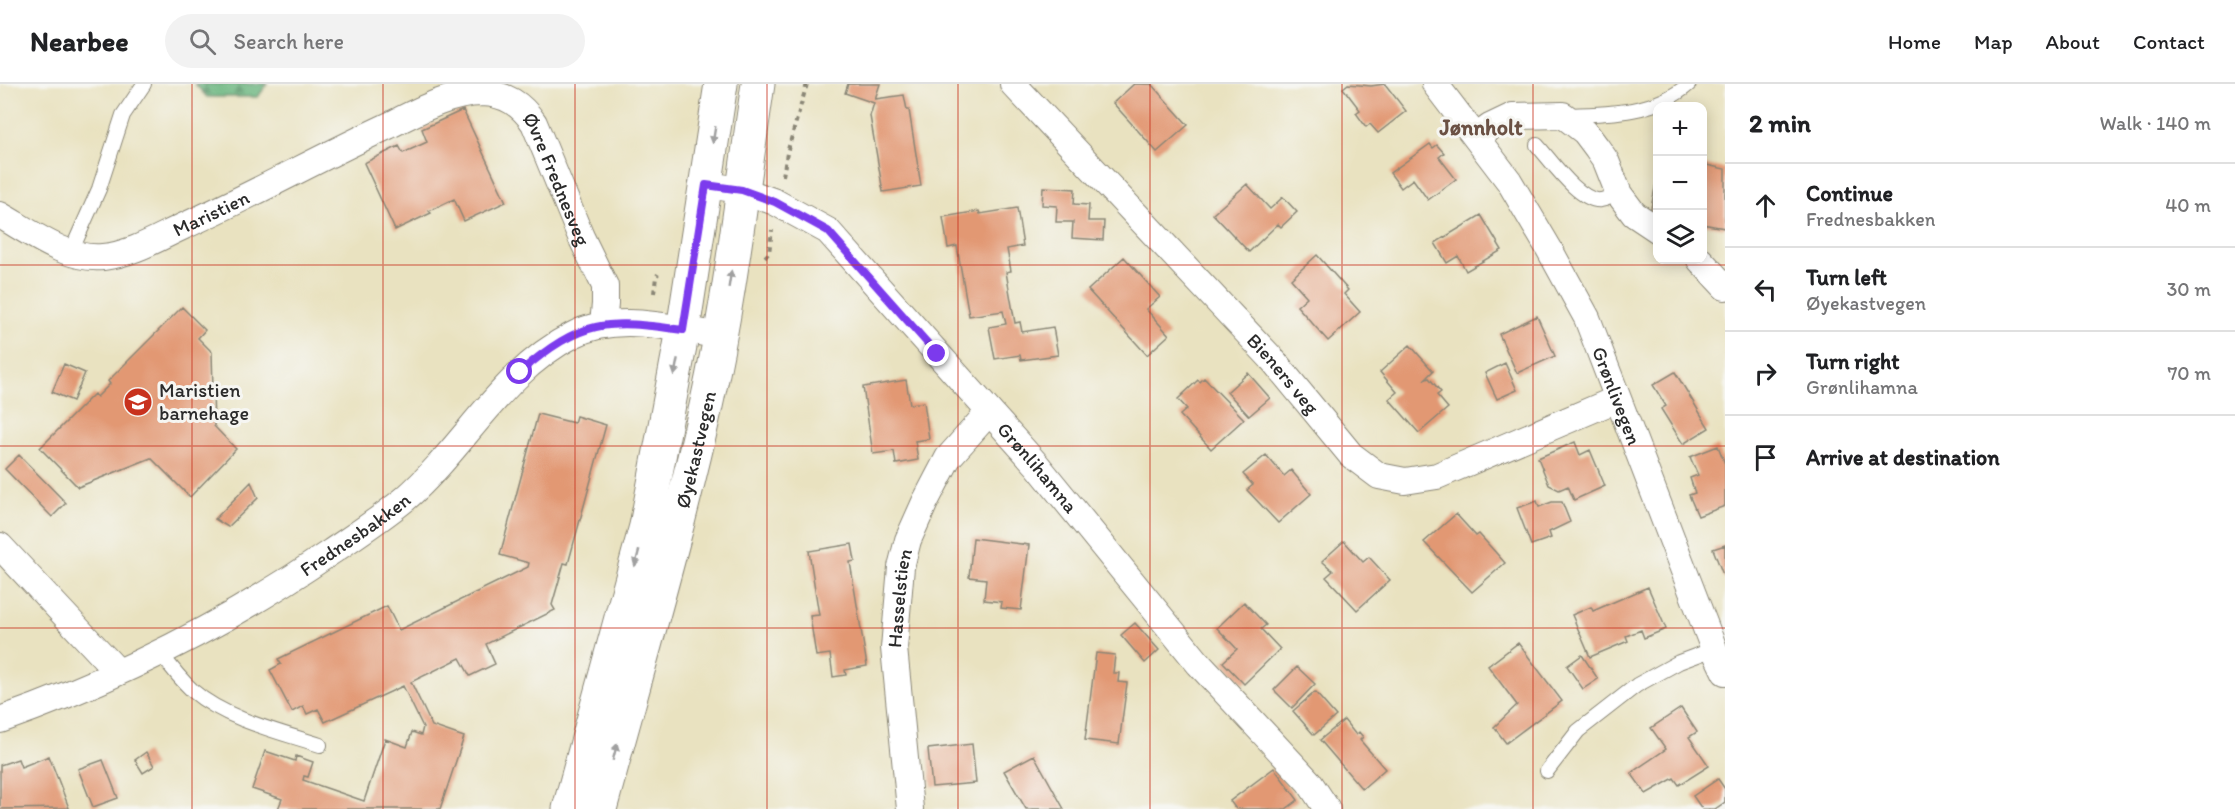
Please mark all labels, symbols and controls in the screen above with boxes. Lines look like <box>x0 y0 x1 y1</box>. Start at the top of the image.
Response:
search box <box>165 14 585 68</box>
text: Nearbee <box>30 24 129 58</box>
icon: search <box>186 25 219 58</box>
text: Search here <box>234 28 344 55</box>
text: Home <box>1888 29 1941 54</box>
text: Map <box>1974 29 2013 54</box>
text: About <box>2046 29 2100 54</box>
text: Contact <box>2133 29 2205 54</box>
map controls <box>1653 102 1707 264</box>
button: + <box>1653 102 1707 156</box>
street label: Øvre Frednesveg <box>518 107 596 250</box>
text: 2 min <box>1749 107 1811 139</box>
text: Walk · 140 m <box>2100 111 2211 135</box>
district label: Jønnholt <box>1438 114 1523 141</box>
one-way arrow <box>709 125 718 144</box>
button: − <box>1653 156 1707 210</box>
text: Continue <box>1806 180 1893 207</box>
street label: Maristien <box>169 185 253 242</box>
icon: ahead <box>1749 189 1782 222</box>
text: 40 m <box>2165 193 2211 217</box>
text: Frednesbakken <box>1806 207 1935 231</box>
button: layers <box>1653 210 1707 264</box>
text: Turn left <box>1806 264 1887 291</box>
one-way arrow <box>725 269 734 288</box>
icon: left <box>1749 273 1782 306</box>
text: 30 m <box>2166 277 2211 301</box>
text: Øyekastvegen <box>1806 291 1926 315</box>
street label: Bieners veg <box>1242 328 1325 419</box>
route end <box>923 340 949 366</box>
street label: Grønlivegen <box>1587 343 1647 448</box>
text: Turn right <box>1806 348 1900 375</box>
icon: right <box>1749 357 1782 390</box>
route start <box>506 358 532 384</box>
one-way arrow <box>671 358 680 377</box>
text: 70 m <box>2167 361 2211 385</box>
text: Grønlihamna <box>1806 375 1918 399</box>
place label: Maristien barnehage <box>159 378 249 425</box>
school or university icon: Maristien barnehage <box>122 386 154 418</box>
street label: Øyekastvegen <box>670 389 721 511</box>
street label: Grønlihamna <box>992 417 1084 518</box>
icon: arrive <box>1749 441 1782 474</box>
text: Arrive at destination <box>1806 444 2000 471</box>
street label: Frednesbakken <box>295 487 416 582</box>
street label: Hasselstien <box>882 546 917 649</box>
one-way arrow <box>632 549 642 567</box>
one-way arrow <box>611 743 620 761</box>

